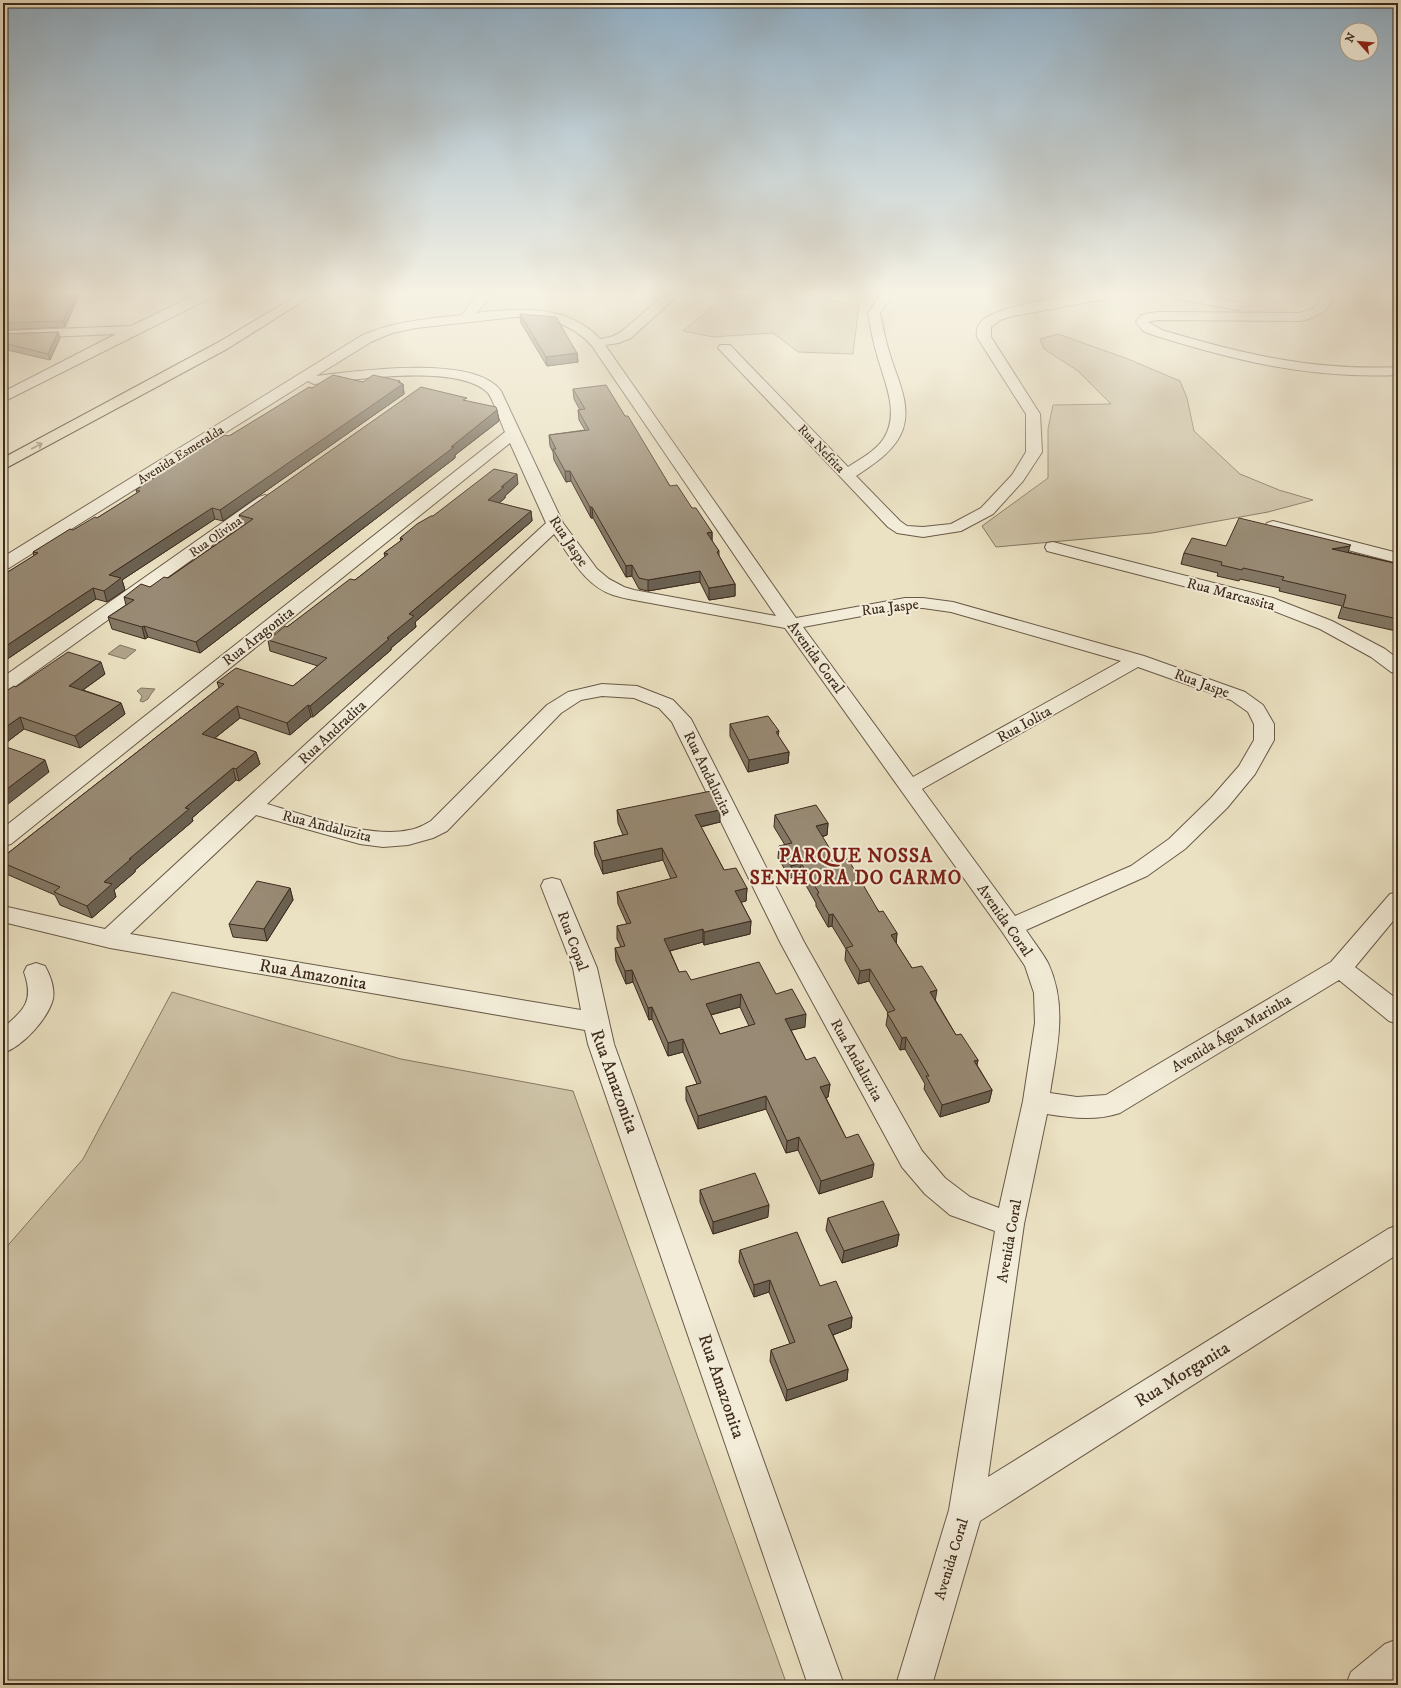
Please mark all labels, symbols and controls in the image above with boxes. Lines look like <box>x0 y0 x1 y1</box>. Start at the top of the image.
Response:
north arrow <box>1339 22 1379 62</box>
text: N <box>1343 31 1359 45</box>
street label: Rua Nefrita <box>794 421 849 477</box>
street label: Avenida Esmeralda <box>134 422 227 488</box>
one-way arrow <box>31 441 43 449</box>
street label: Rua Jaspe <box>545 512 593 570</box>
street label: Rua Olivina <box>186 513 246 561</box>
street label: Rua Marcassita <box>1185 574 1278 616</box>
street label: Rua Jaspe <box>860 595 920 620</box>
street label: Rua Aragonita <box>219 602 298 670</box>
street label: Avenida Coral <box>783 618 848 697</box>
street label: Rua Jaspe <box>1172 665 1232 702</box>
street label: Rua Andradita <box>294 696 371 769</box>
street label: Rua Iolita <box>994 701 1055 747</box>
street label: Rua Andaluzita <box>679 728 736 819</box>
street label: Rua Andaluzita <box>280 806 374 847</box>
district label: PARQUE NOSSA SENHORA DO CARMO <box>750 845 962 890</box>
street label: Avenida Coral <box>973 880 1037 961</box>
street label: Rua Copal <box>553 909 592 974</box>
street label: Rua Amazonita <box>257 955 369 995</box>
street label: Avenida Água Marinha <box>1168 989 1295 1077</box>
street label: Rua Andaluzita <box>826 1016 887 1105</box>
street label: Rua Amazonita <box>585 1026 643 1137</box>
street label: Avenida Coral <box>993 1197 1026 1284</box>
street label: Rua Amazonita <box>693 1331 749 1442</box>
street label: Rua Morganita <box>1131 1337 1234 1413</box>
street label: Avenida Coral <box>930 1516 973 1602</box>

